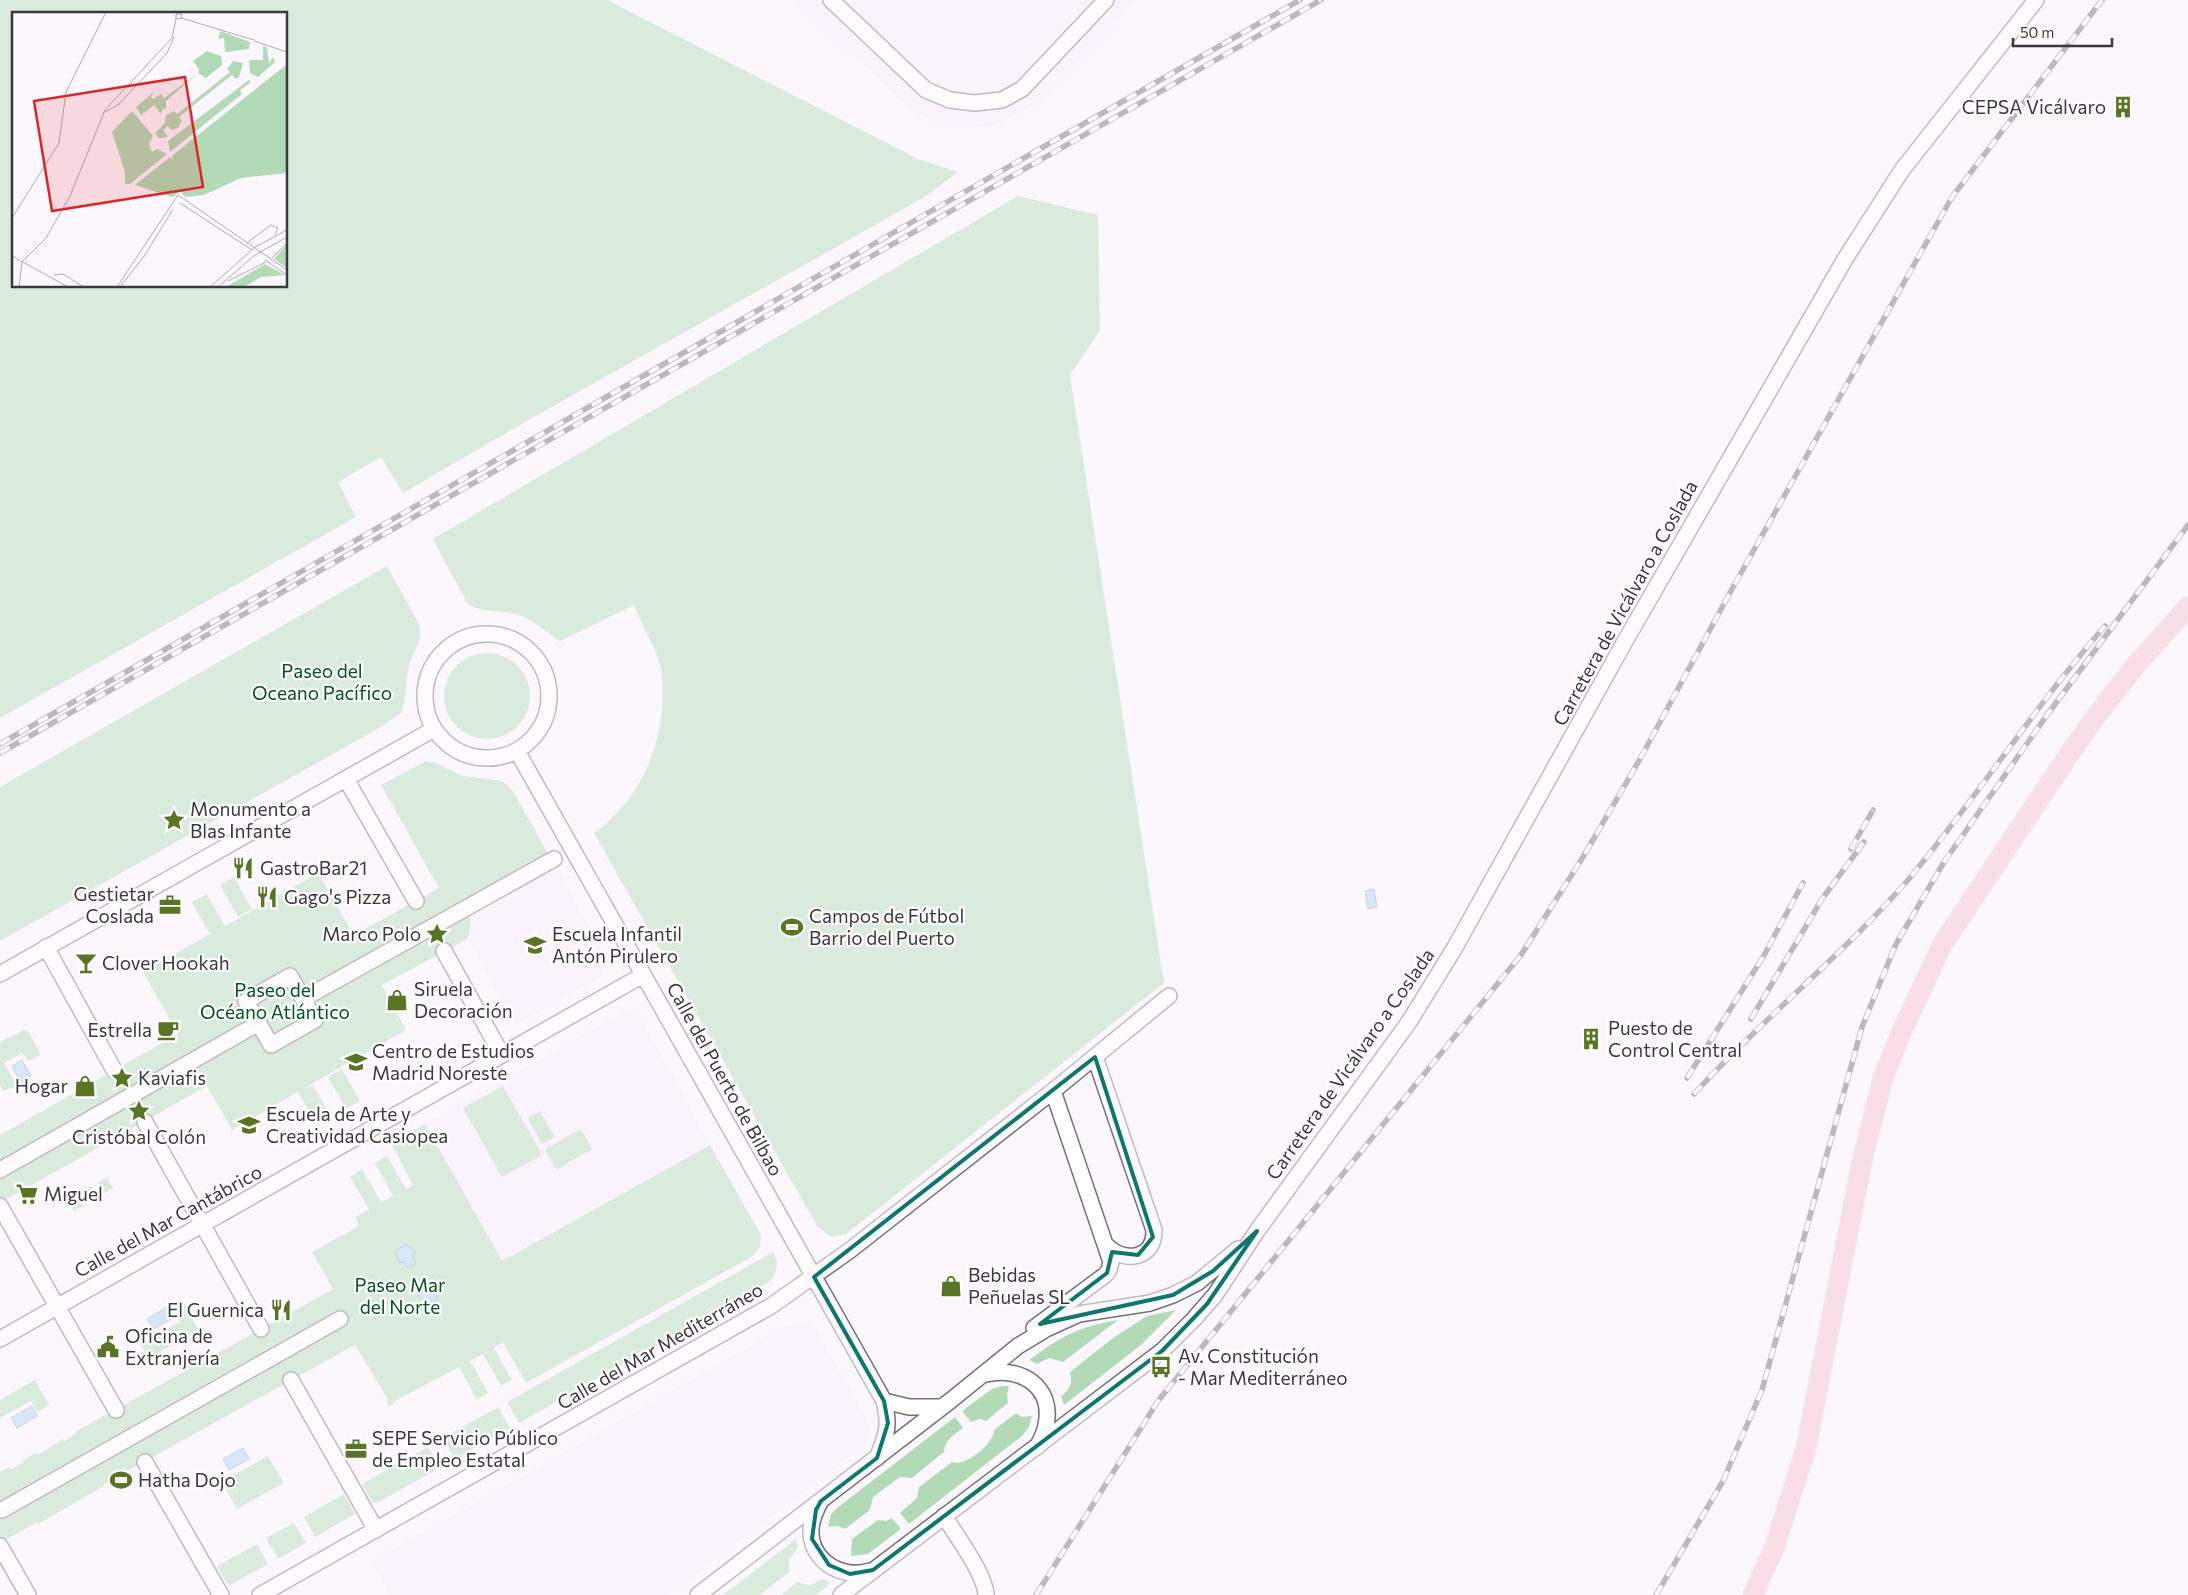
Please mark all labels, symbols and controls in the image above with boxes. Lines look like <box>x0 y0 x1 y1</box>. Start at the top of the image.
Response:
inset map <box>12 12 288 288</box>
scale bar <box>2013 15 2112 47</box>
text: 50 m <box>2020 23 2054 41</box>
building icon: CEPSA Vicálvaro <box>2110 94 2136 120</box>
place label: CEPSA Vicálvaro <box>1962 95 2106 118</box>
street label: Carretera de Vicálvaro a Coslada <box>1547 476 1702 729</box>
park label: Paseo del Oceano Pacífico <box>252 659 392 704</box>
place label: Monumento a Blas Infante <box>190 797 311 842</box>
place icon: Monumento a Blas Infante <box>161 807 187 833</box>
restaurant icon: GastroBar21 <box>230 855 256 881</box>
place label: GastroBar21 <box>260 856 367 879</box>
place label: Gestietar Coslada <box>74 882 154 927</box>
restaurant icon: Gago's Pizza <box>254 884 280 910</box>
place label: Gago's Pizza <box>284 885 391 908</box>
office icon: Gestietar Coslada <box>157 892 183 918</box>
place label: Campos de Fútbol Barrio del Puerto <box>809 904 964 949</box>
sports icon: Campos de Fútbol Barrio del Puerto <box>779 914 805 940</box>
place icon: Marco Polo <box>424 921 450 947</box>
place label: Marco Polo <box>322 922 421 945</box>
place label: Escuela Infantil Antón Pirulero <box>552 922 682 967</box>
school or university icon: Escuela Infantil Antón Pirulero <box>522 932 548 958</box>
street label: Carretera de Vicálvaro a Coslada <box>1261 944 1438 1184</box>
bar icon: Clover Hookah <box>73 950 99 976</box>
place label: Clover Hookah <box>102 951 230 974</box>
place label: Siruela Decoración <box>414 977 513 1022</box>
park label: Paseo del Océano Atlántico <box>200 978 350 1023</box>
street label: Calle del Puerto de Bilbao <box>663 978 788 1180</box>
shop icon: Siruela Decoración <box>384 987 410 1013</box>
place label: Puesto de Control Central <box>1608 1016 1742 1061</box>
cafe icon: Estrella <box>155 1017 181 1043</box>
place label: Estrella <box>88 1018 152 1041</box>
building icon: Puesto de Control Central <box>1578 1026 1604 1052</box>
place label: Centro de Estudios Madrid Noreste <box>372 1039 534 1084</box>
school or university icon: Centro de Estudios Madrid Noreste <box>343 1049 369 1075</box>
place icon: Kaviafis <box>109 1065 135 1091</box>
place label: Kaviafis <box>138 1066 206 1089</box>
shop icon: Hogar <box>72 1073 98 1099</box>
place label: Hogar <box>15 1074 68 1097</box>
place icon: Cristóbal Colón <box>126 1098 152 1124</box>
place label: Escuela de Arte y Creatividad Casiopea <box>266 1102 448 1147</box>
school or university icon: Escuela de Arte y Creatividad Casiopea <box>236 1112 262 1138</box>
place label: Cristóbal Colón <box>72 1125 206 1148</box>
street label: Calle del Mar Cantábrico <box>70 1159 266 1282</box>
supermarket icon: Miguel <box>14 1181 40 1207</box>
place label: Miguel <box>44 1182 103 1205</box>
place label: Bebidas Peñuelas SL <box>968 1263 1070 1308</box>
park label: Paseo Mar del Norte <box>354 1273 446 1318</box>
shop icon: Bebidas Peñuelas SL <box>938 1273 964 1299</box>
street label: Calle del Mar Mediterráneo <box>553 1277 767 1414</box>
restaurant icon: El Guernica <box>268 1297 294 1323</box>
place label: El Guernica <box>167 1298 264 1321</box>
place label: Oficina de Extranjería <box>125 1324 220 1369</box>
public building icon: Oficina de Extranjería <box>95 1334 121 1360</box>
place label: Av. Constitución - Mar Mediterráneo <box>1178 1344 1348 1389</box>
bus stop icon: Av. Constitución - Mar Mediterráneo <box>1148 1354 1174 1380</box>
place label: SEPE Servicio Público de Empleo Estatal <box>372 1426 558 1471</box>
office icon: SEPE Servicio Público de Empleo Estatal <box>343 1436 369 1462</box>
sports icon: Hatha Dojo <box>108 1467 134 1493</box>
place label: Hatha Dojo <box>138 1468 236 1491</box>

